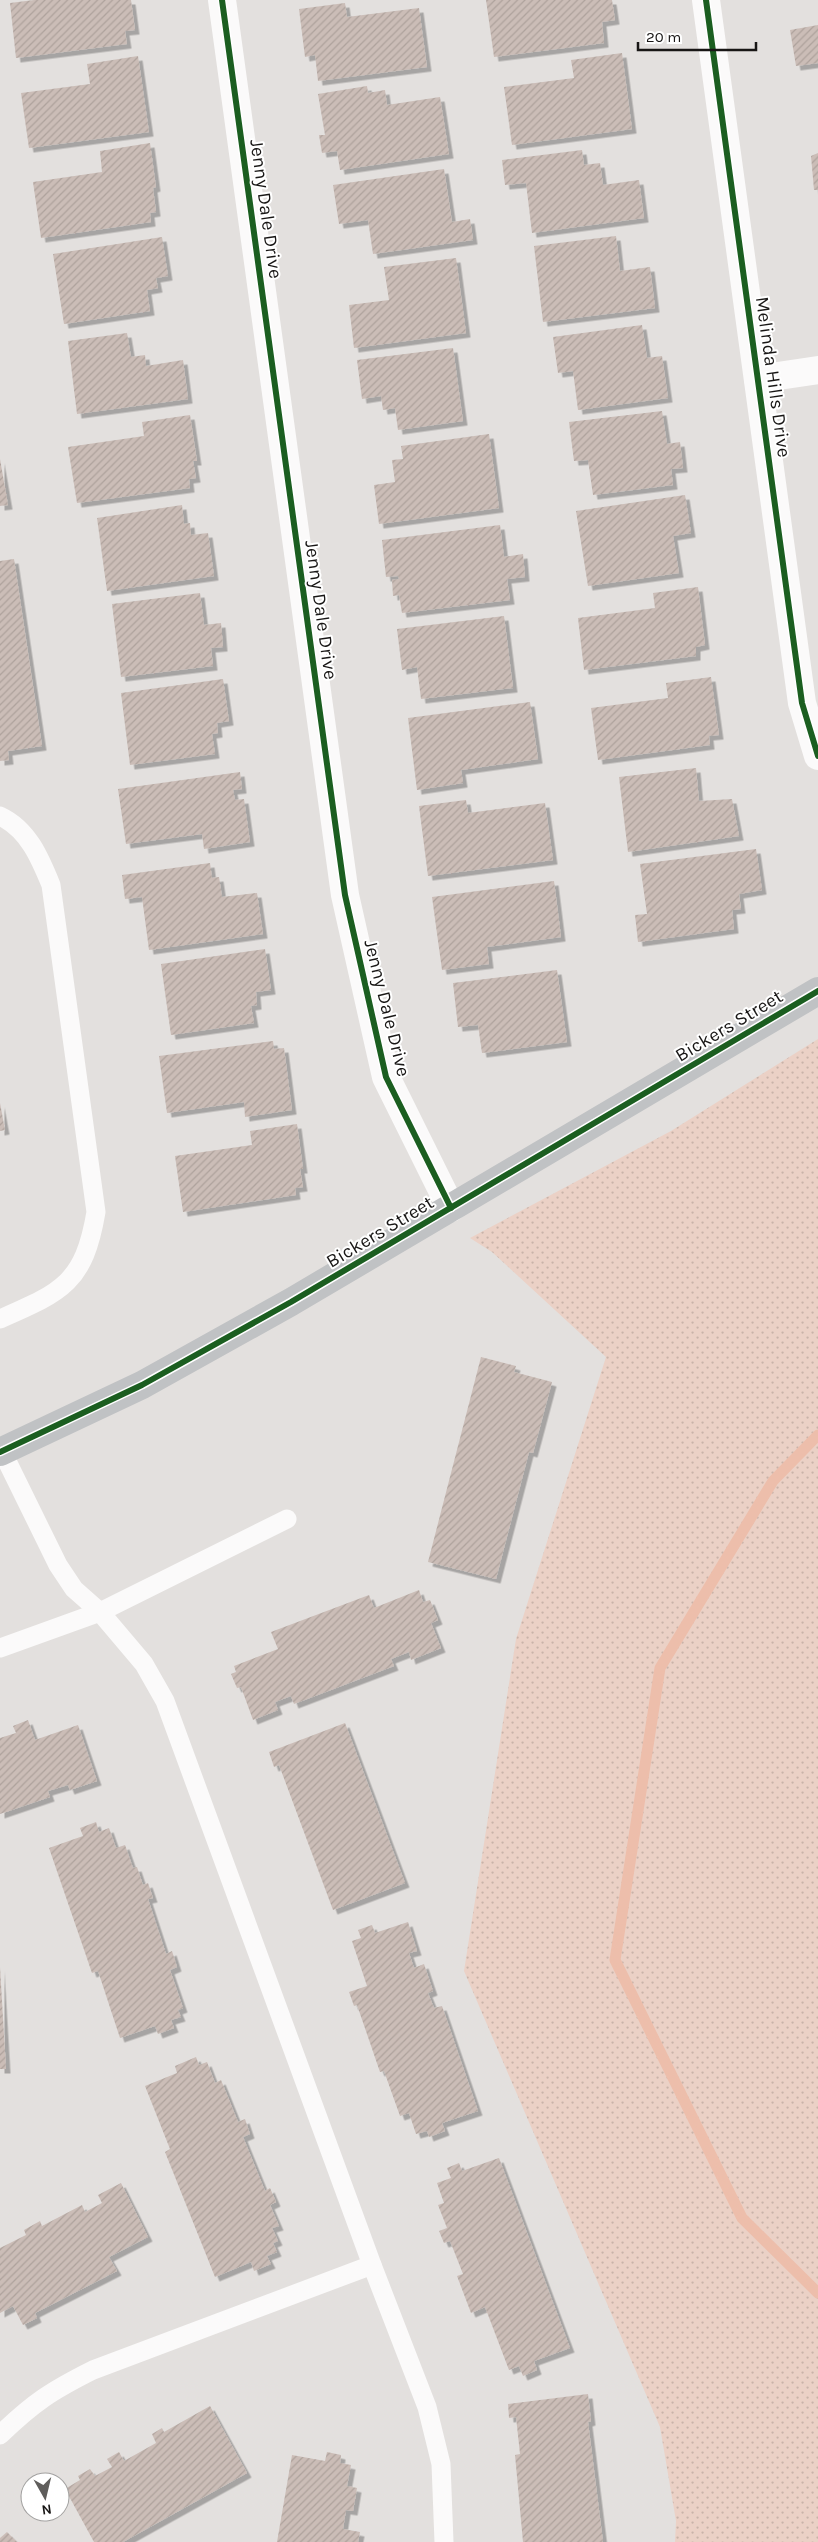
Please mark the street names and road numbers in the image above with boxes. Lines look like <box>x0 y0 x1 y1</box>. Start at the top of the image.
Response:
street label: Jenny Dale Drive <box>245 138 287 280</box>
street label: Melinda Hills Drive <box>751 295 795 459</box>
street label: Jenny Dale Drive <box>300 539 342 681</box>
street label: Jenny Dale Drive <box>359 937 415 1079</box>
street label: Bickers Street <box>671 985 787 1067</box>
street label: Bickers Street <box>322 1191 438 1273</box>

